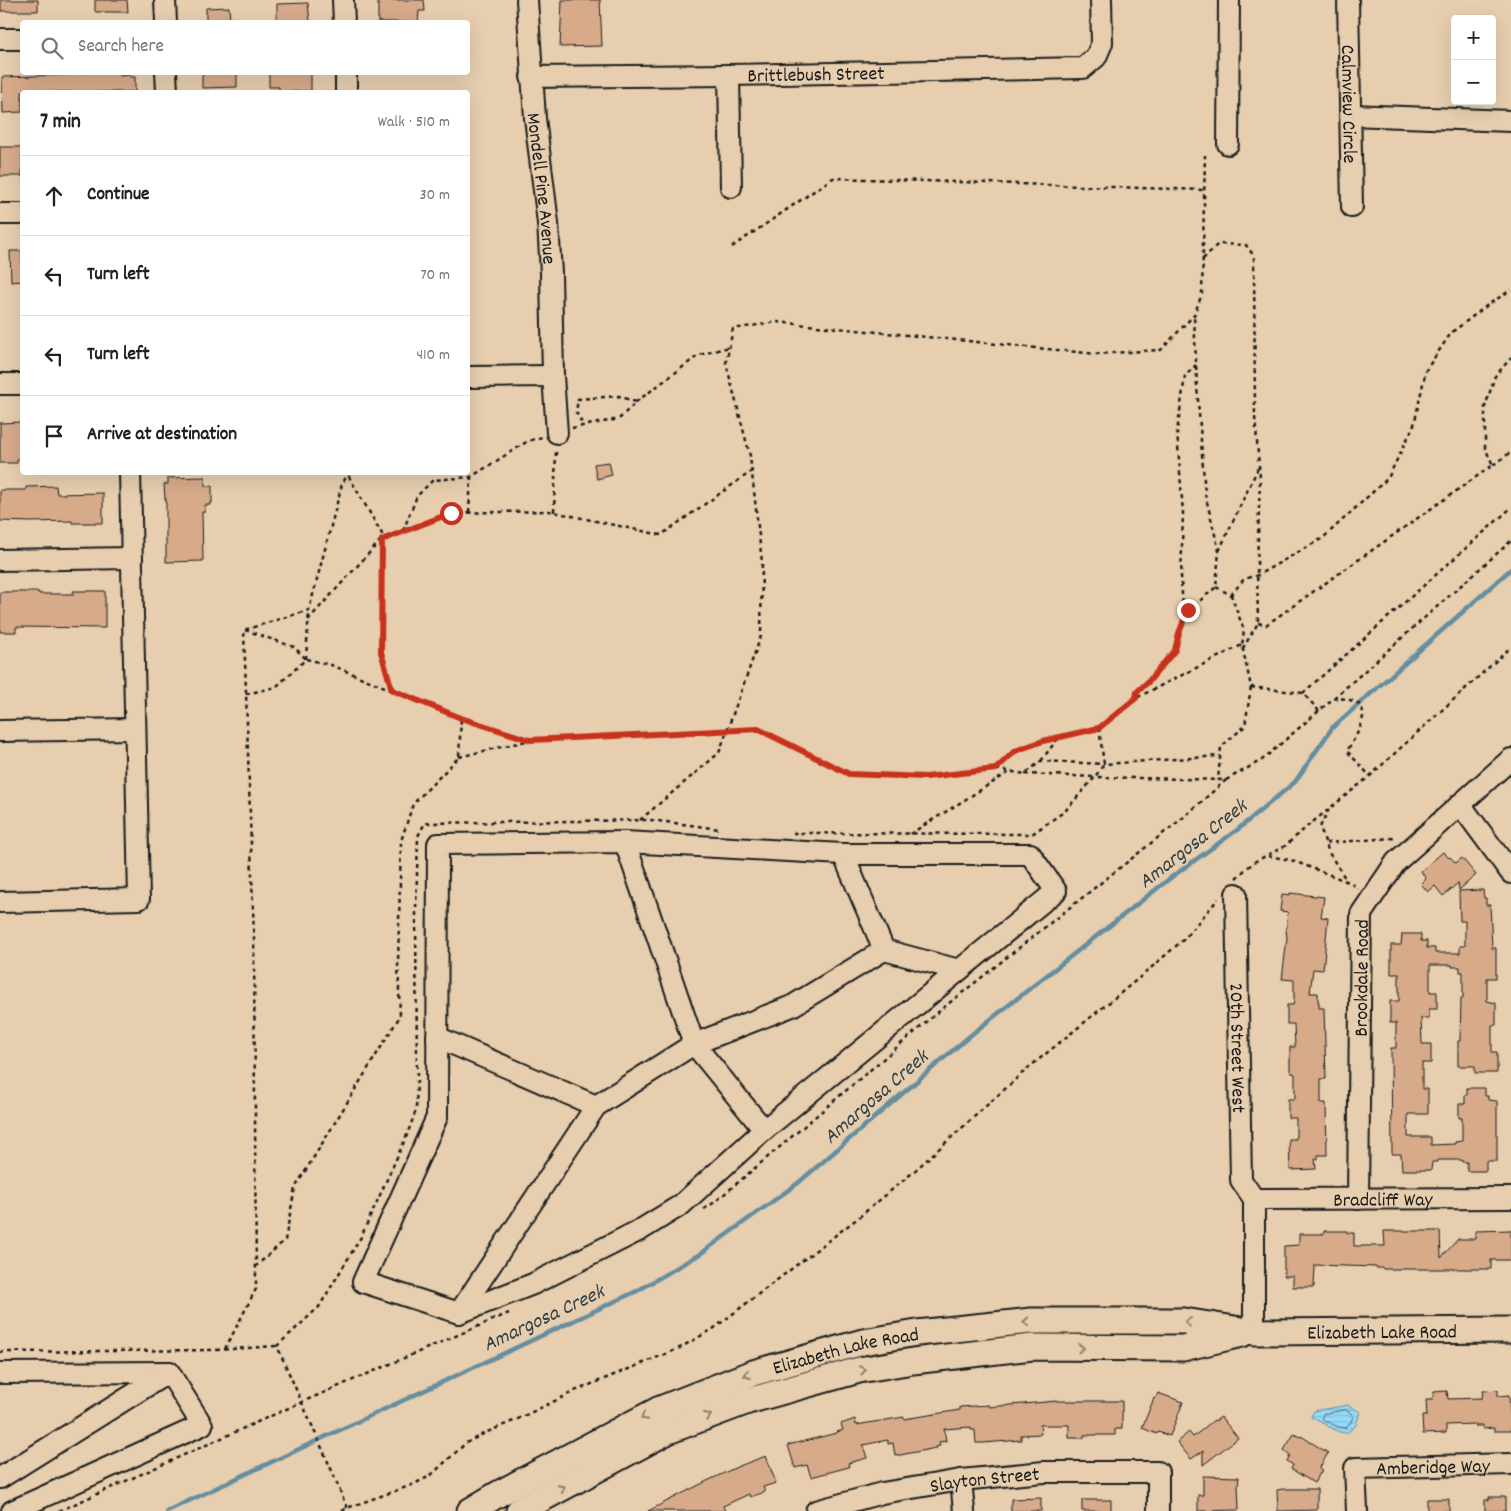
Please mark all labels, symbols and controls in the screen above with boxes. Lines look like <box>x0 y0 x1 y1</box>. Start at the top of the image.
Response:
map controls <box>1451 15 1496 105</box>
button: + <box>1451 15 1496 60</box>
search box <box>20 20 470 75</box>
icon: search <box>38 34 66 62</box>
text: Search here <box>78 34 164 61</box>
street label: Calmview Circle <box>1332 44 1362 164</box>
button: − <box>1451 60 1496 105</box>
street label: Brittlebush Street <box>747 61 885 92</box>
text: 7 min <box>40 108 81 138</box>
text: Walk · 510 m <box>378 111 450 134</box>
street label: Mondell Pine Avenue <box>517 111 561 265</box>
icon: ahead <box>40 182 68 210</box>
text: Continue <box>87 182 149 209</box>
text: 30 m <box>420 184 450 207</box>
icon: left <box>40 262 68 290</box>
text: Turn left <box>87 262 150 289</box>
text: 70 m <box>420 264 450 287</box>
icon: left <box>40 342 68 370</box>
text: Turn left <box>87 342 150 369</box>
text: 410 m <box>416 344 450 367</box>
icon: arrive <box>40 422 68 450</box>
text: Arrive at destination <box>87 422 237 449</box>
route start <box>440 502 463 525</box>
route end <box>1177 599 1200 622</box>
water label: Amargosa Creek <box>1133 792 1257 897</box>
street label: Brookdale Road <box>1349 919 1378 1037</box>
street label: 20th Street West <box>1221 983 1251 1113</box>
water label: Amargosa Creek <box>818 1042 938 1153</box>
street label: Bradcliff Way <box>1333 1187 1434 1216</box>
water label: Amargosa Creek <box>479 1277 612 1361</box>
one-way arrow <box>1022 1316 1030 1327</box>
one-way arrow <box>1184 1317 1192 1328</box>
street label: Elizabeth Lake Road <box>1307 1319 1457 1349</box>
street label: Elizabeth Lake Road <box>770 1322 921 1384</box>
one-way arrow <box>1078 1343 1085 1353</box>
one-way arrow <box>859 1365 868 1376</box>
one-way arrow <box>743 1369 752 1379</box>
one-way arrow <box>640 1411 649 1421</box>
one-way arrow <box>703 1412 711 1422</box>
street label: Amberidge Way <box>1376 1454 1491 1484</box>
street label: Slayton Street <box>928 1462 1041 1502</box>
one-way arrow <box>557 1484 566 1494</box>

